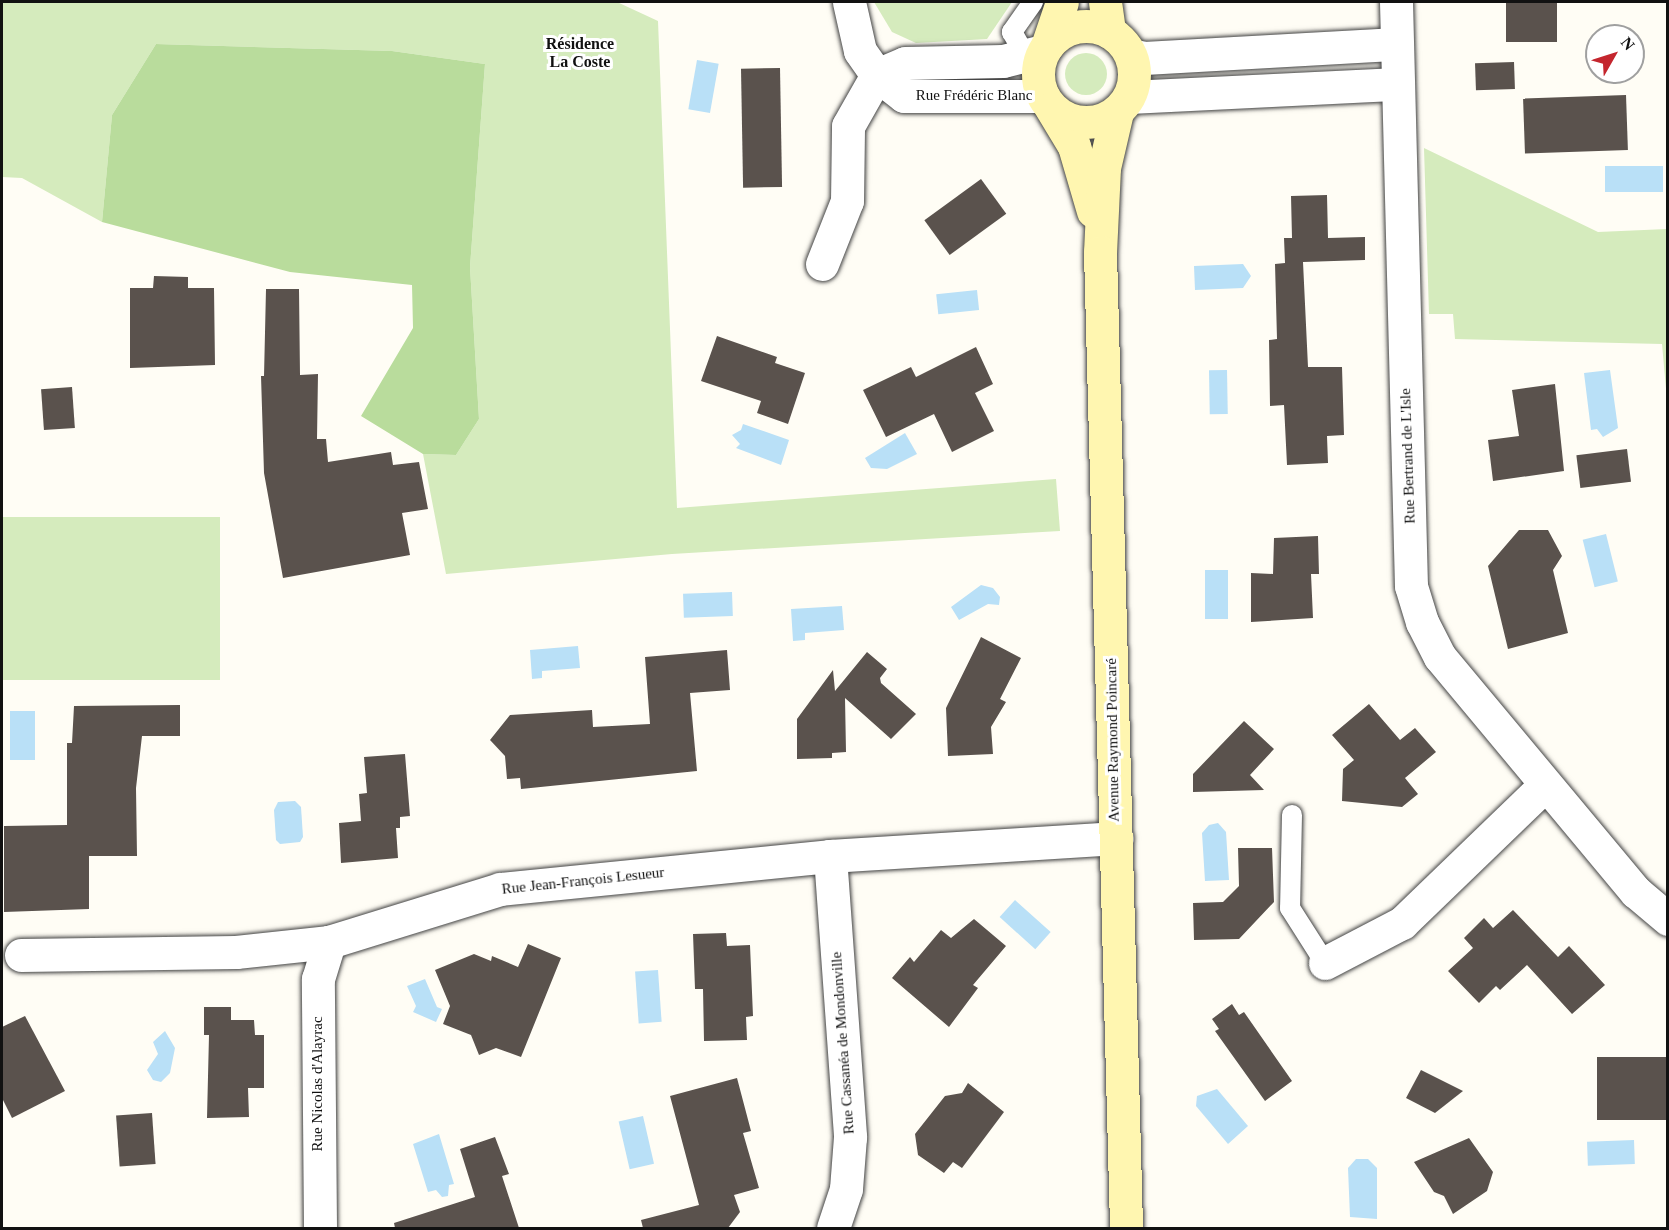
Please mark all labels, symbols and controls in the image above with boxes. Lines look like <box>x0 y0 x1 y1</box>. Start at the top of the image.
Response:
north arrow <box>1585 24 1645 84</box>
district label: Résidence La Coste <box>546 34 614 72</box>
text: N <box>1618 34 1638 53</box>
street label: Rue Frédéric Blanc <box>916 87 1032 105</box>
street label: Rue Bertrand de L'Isle <box>1397 388 1419 524</box>
street label: Avenue Raymond Poincaré <box>1103 658 1123 822</box>
street label: Rue Jean-François Lesueur <box>501 864 665 898</box>
street label: Rue Cassanéa de Mondonville <box>828 951 858 1135</box>
street label: Rue Nicolas d'Alayrac <box>309 1016 327 1152</box>

